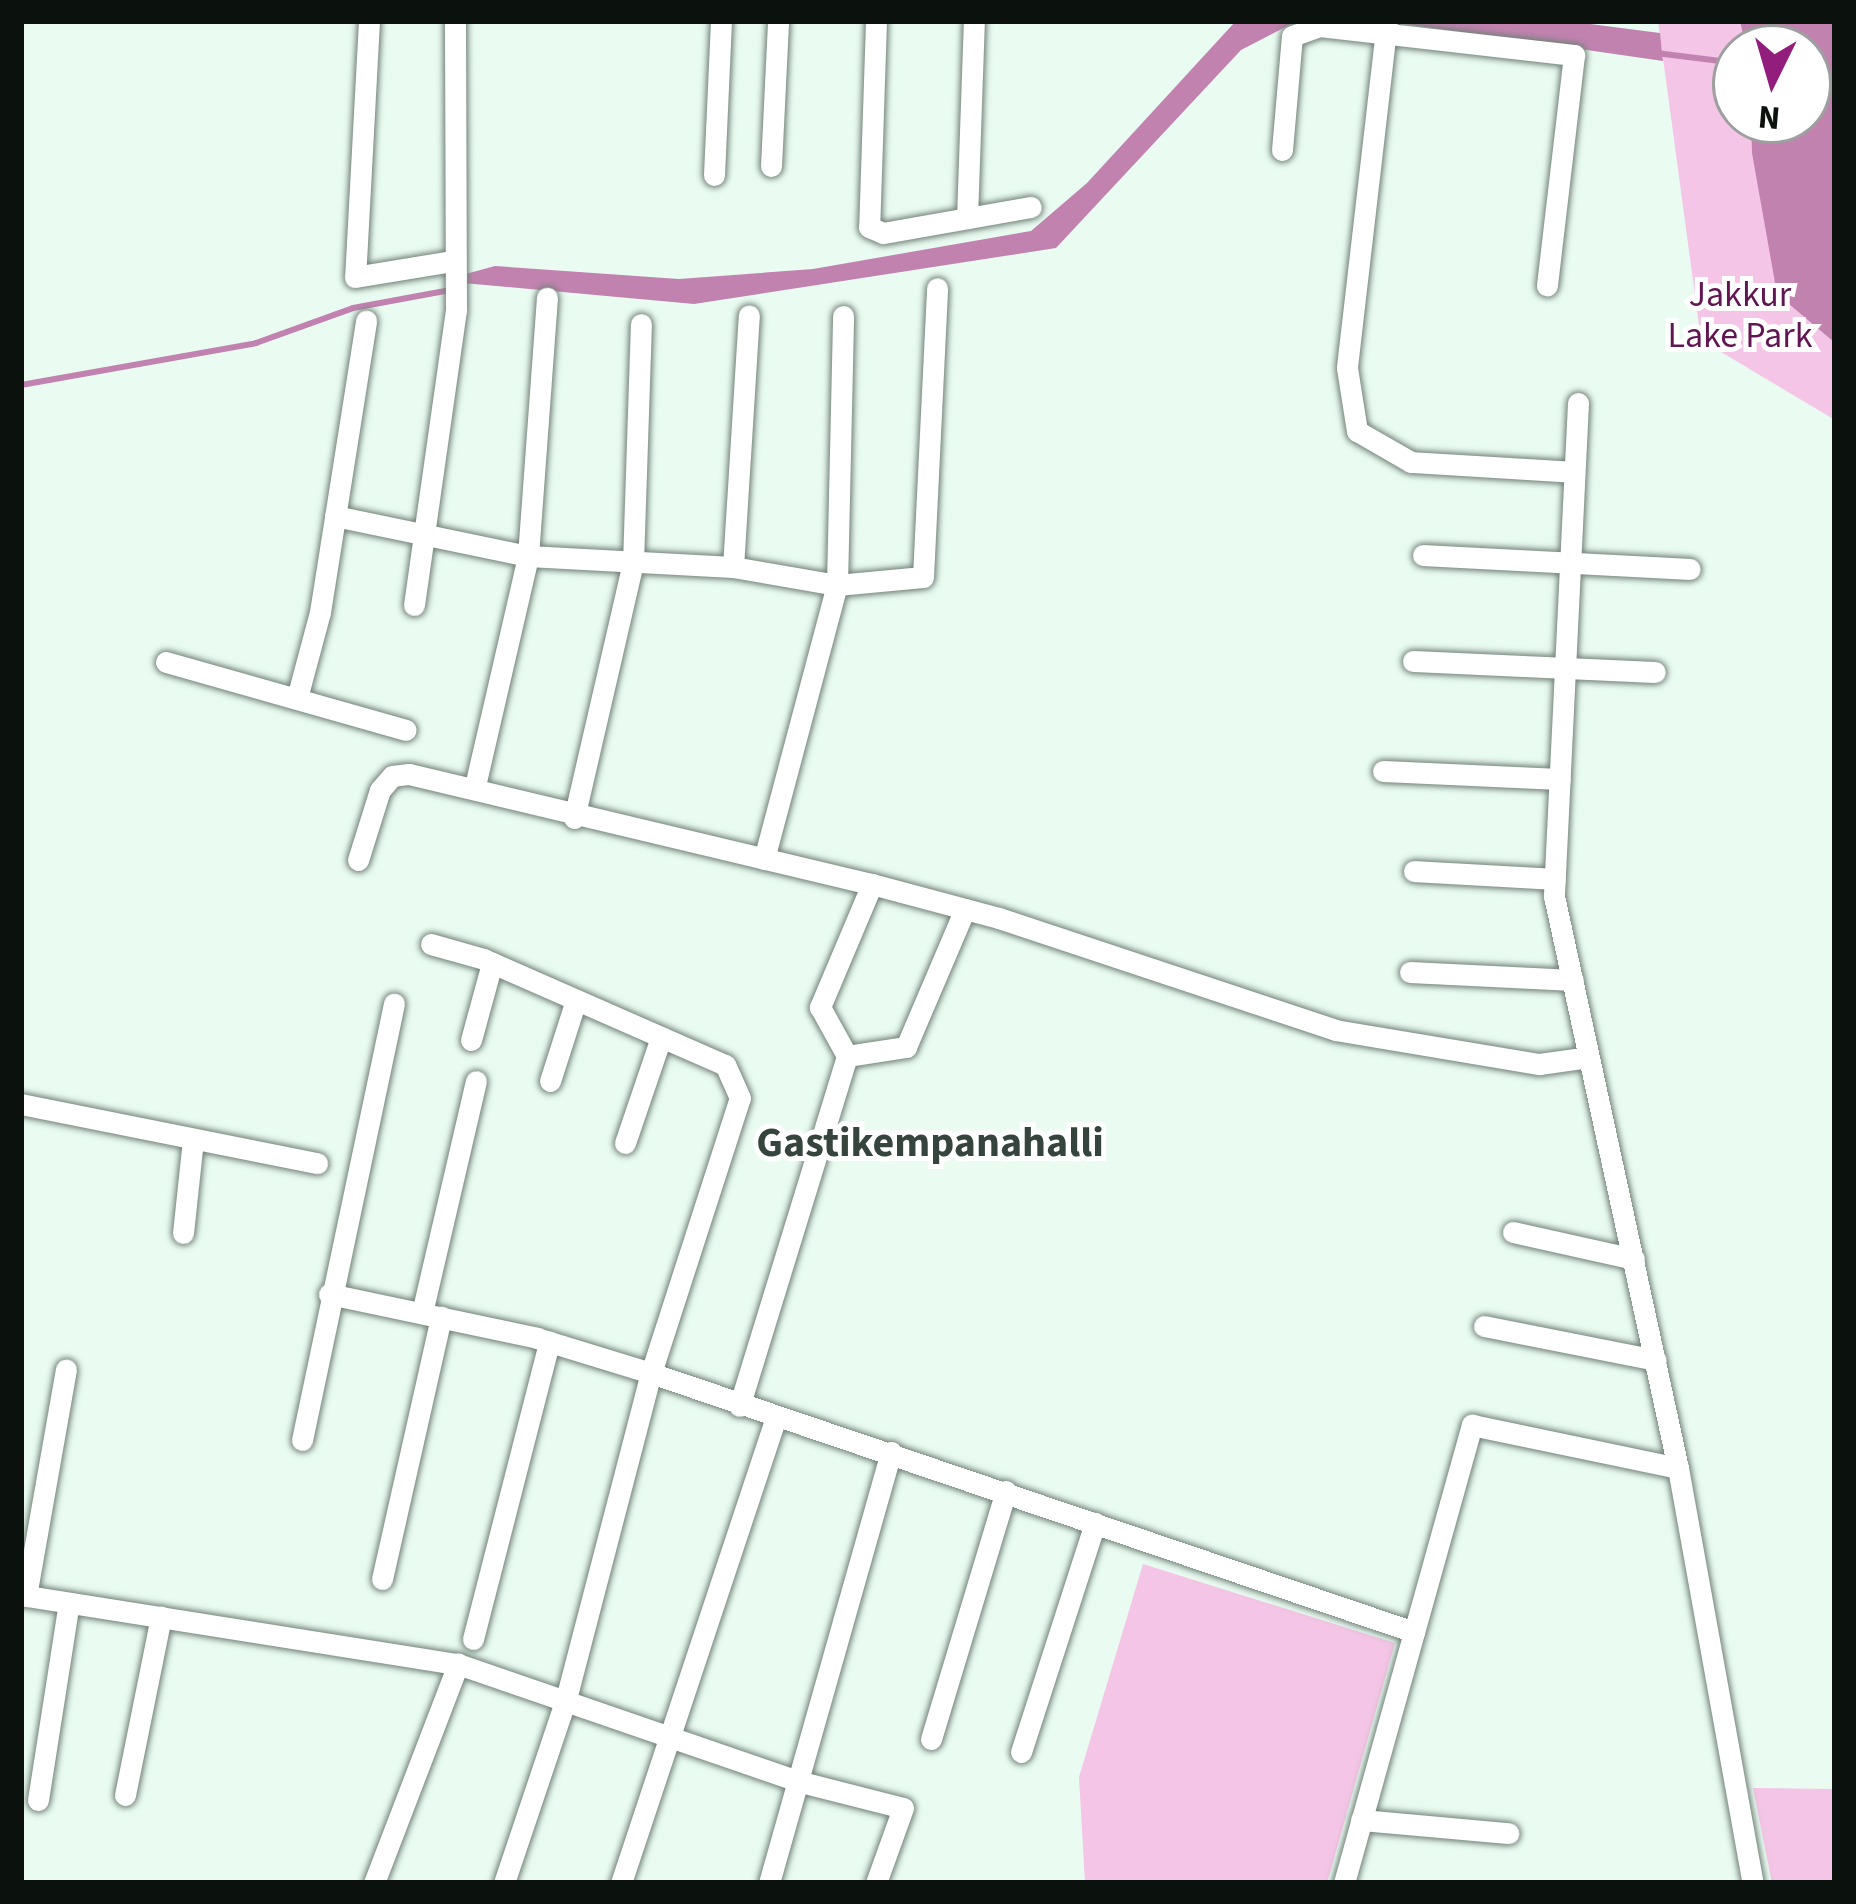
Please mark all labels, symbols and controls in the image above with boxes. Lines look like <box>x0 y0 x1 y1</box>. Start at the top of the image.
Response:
north arrow <box>1712 24 1832 144</box>
text: N <box>1756 93 1782 142</box>
park label: Jakkur Lake Park <box>1667 272 1813 357</box>
district label: Gastikempanahalli <box>756 1118 1104 1168</box>

